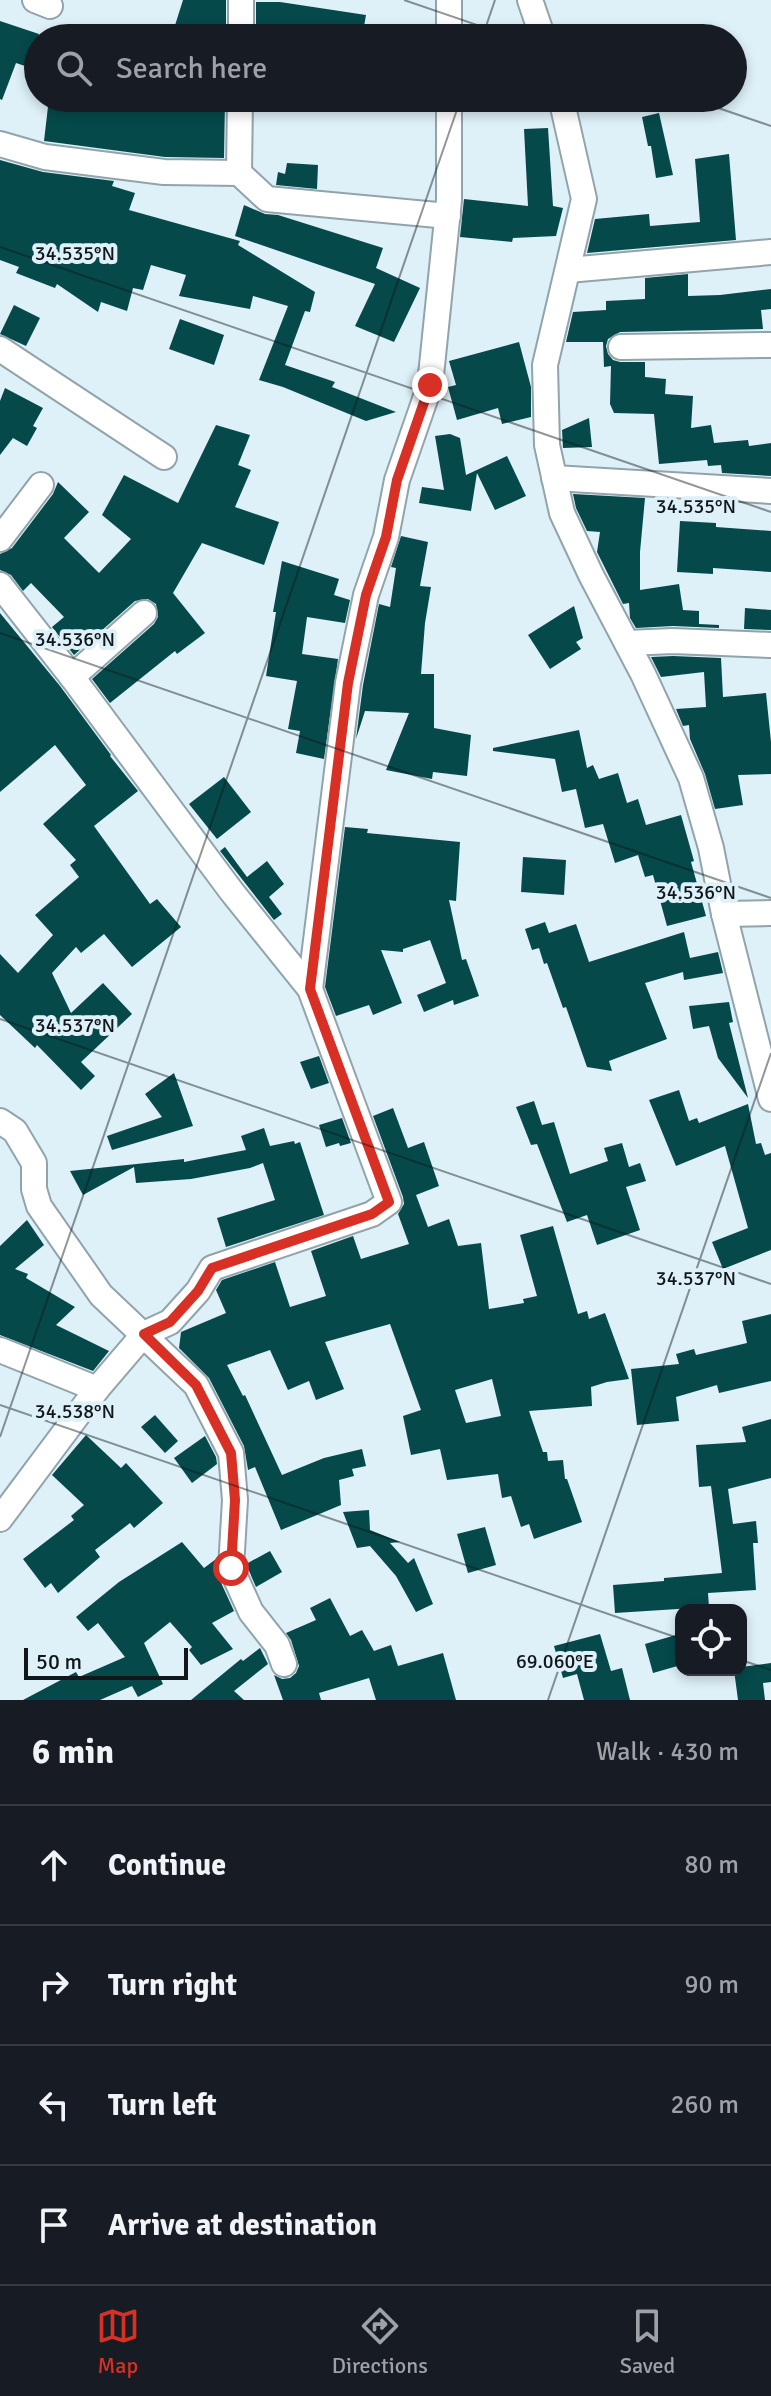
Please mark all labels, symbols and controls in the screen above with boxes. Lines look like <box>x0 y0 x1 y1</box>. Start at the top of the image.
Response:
search box <box>24 24 747 112</box>
icon: search <box>52 46 96 90</box>
text: Search here <box>116 50 267 87</box>
text: 34.535°N <box>35 241 115 266</box>
route end <box>412 367 448 403</box>
text: 34.535°N <box>656 494 736 519</box>
text: 34.536°N <box>35 627 115 652</box>
text: 34.536°N <box>656 880 736 905</box>
text: 34.537°N <box>35 1013 115 1038</box>
text: 34.537°N <box>656 1266 736 1291</box>
text: 34.538°N <box>35 1399 115 1424</box>
route start <box>213 1550 249 1586</box>
map controls <box>675 1604 747 1676</box>
button: locate <box>675 1604 747 1676</box>
scale bar <box>24 1644 188 1680</box>
text: 50 m <box>36 1648 82 1675</box>
text: 69.060°E <box>516 1649 594 1674</box>
text: 6 min <box>32 1731 114 1773</box>
text: Walk · 430 m <box>596 1736 739 1768</box>
icon: ahead <box>32 1843 76 1887</box>
text: Continue <box>108 1847 226 1884</box>
text: 80 m <box>684 1849 739 1881</box>
icon: right <box>32 1963 76 2007</box>
text: Turn right <box>108 1967 237 2004</box>
text: 90 m <box>684 1969 739 2001</box>
icon: left <box>32 2083 76 2127</box>
text: Turn left <box>108 2087 217 2124</box>
text: 260 m <box>670 2089 739 2121</box>
icon: arrive <box>32 2203 76 2247</box>
text: Arrive at destination <box>108 2207 377 2244</box>
tab: Map <box>96 2304 140 2379</box>
tab: Directions <box>332 2304 428 2379</box>
tab: Saved <box>620 2304 675 2379</box>

